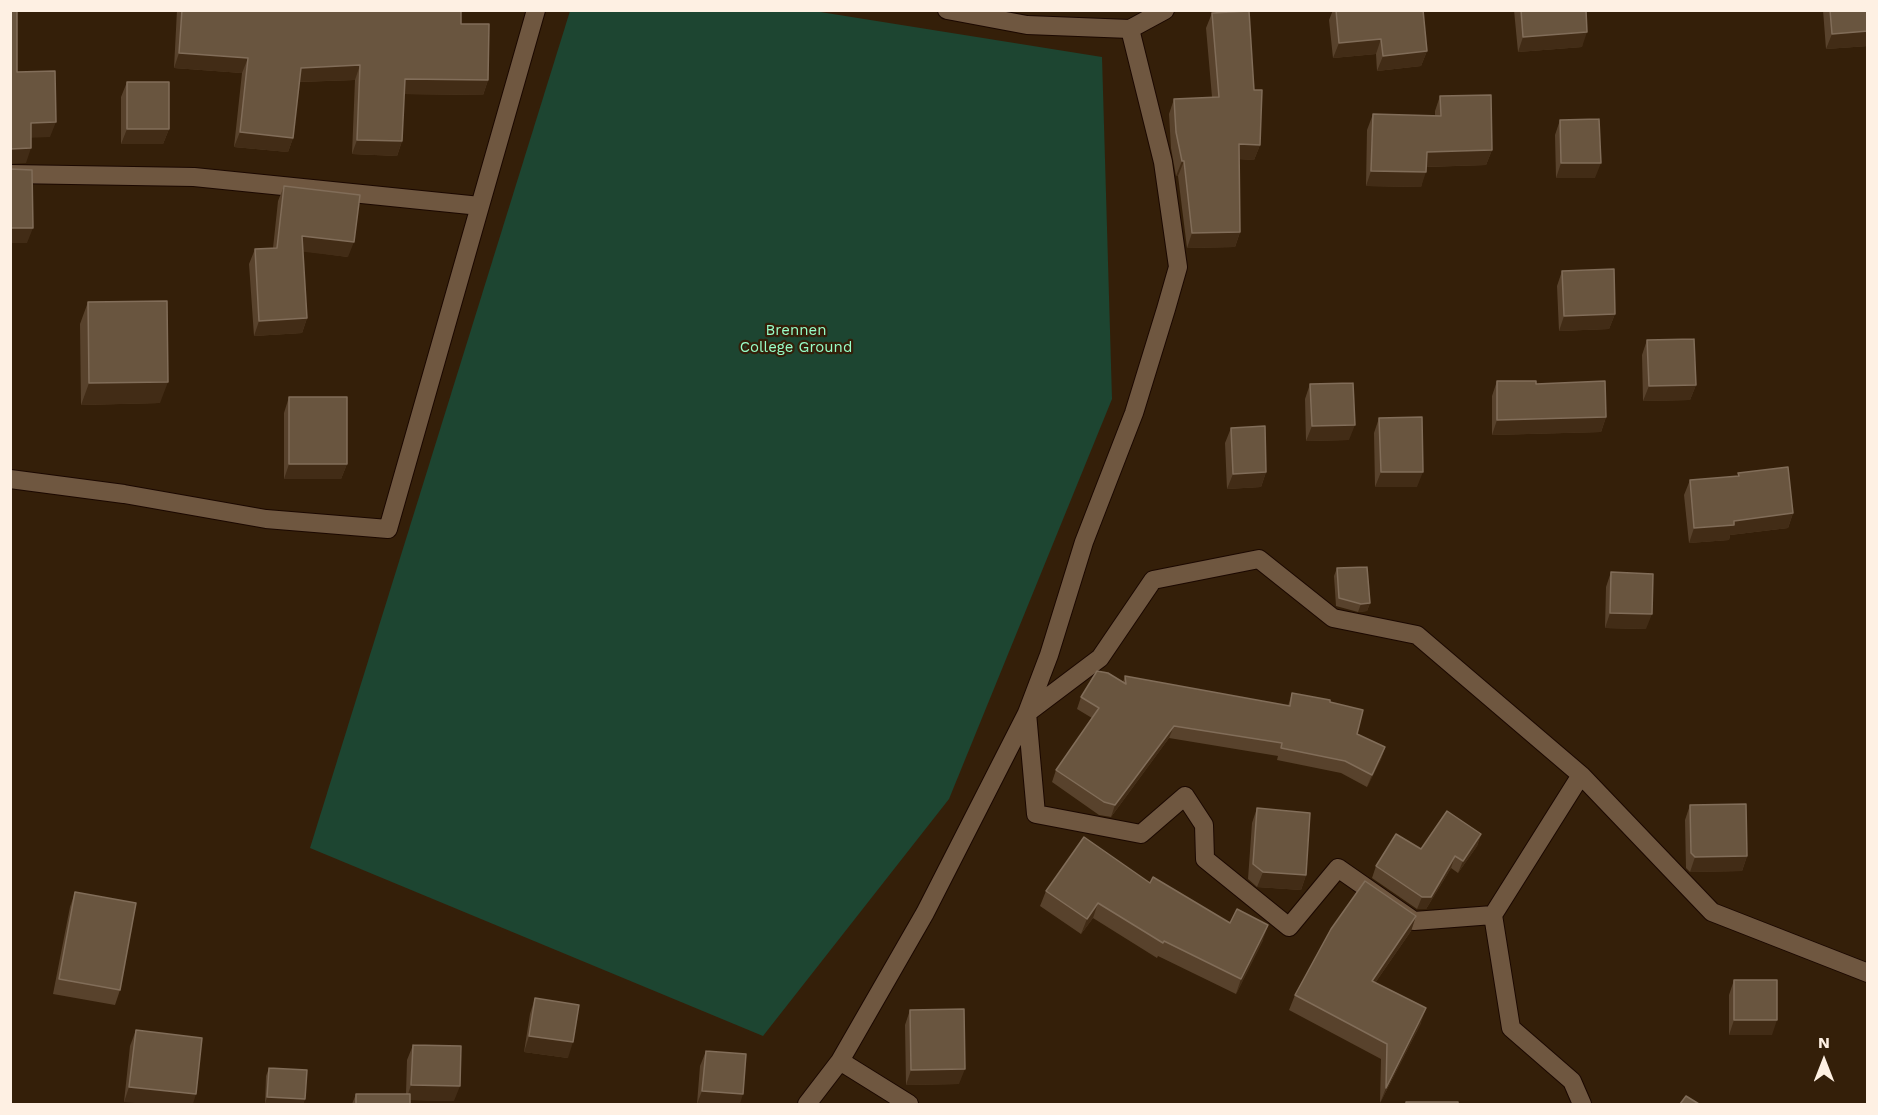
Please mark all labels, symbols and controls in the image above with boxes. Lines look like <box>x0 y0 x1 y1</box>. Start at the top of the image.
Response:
park label: Brennen College Ground <box>740 322 852 357</box>
north arrow <box>1794 1031 1854 1091</box>
text: N <box>1818 1033 1830 1052</box>

